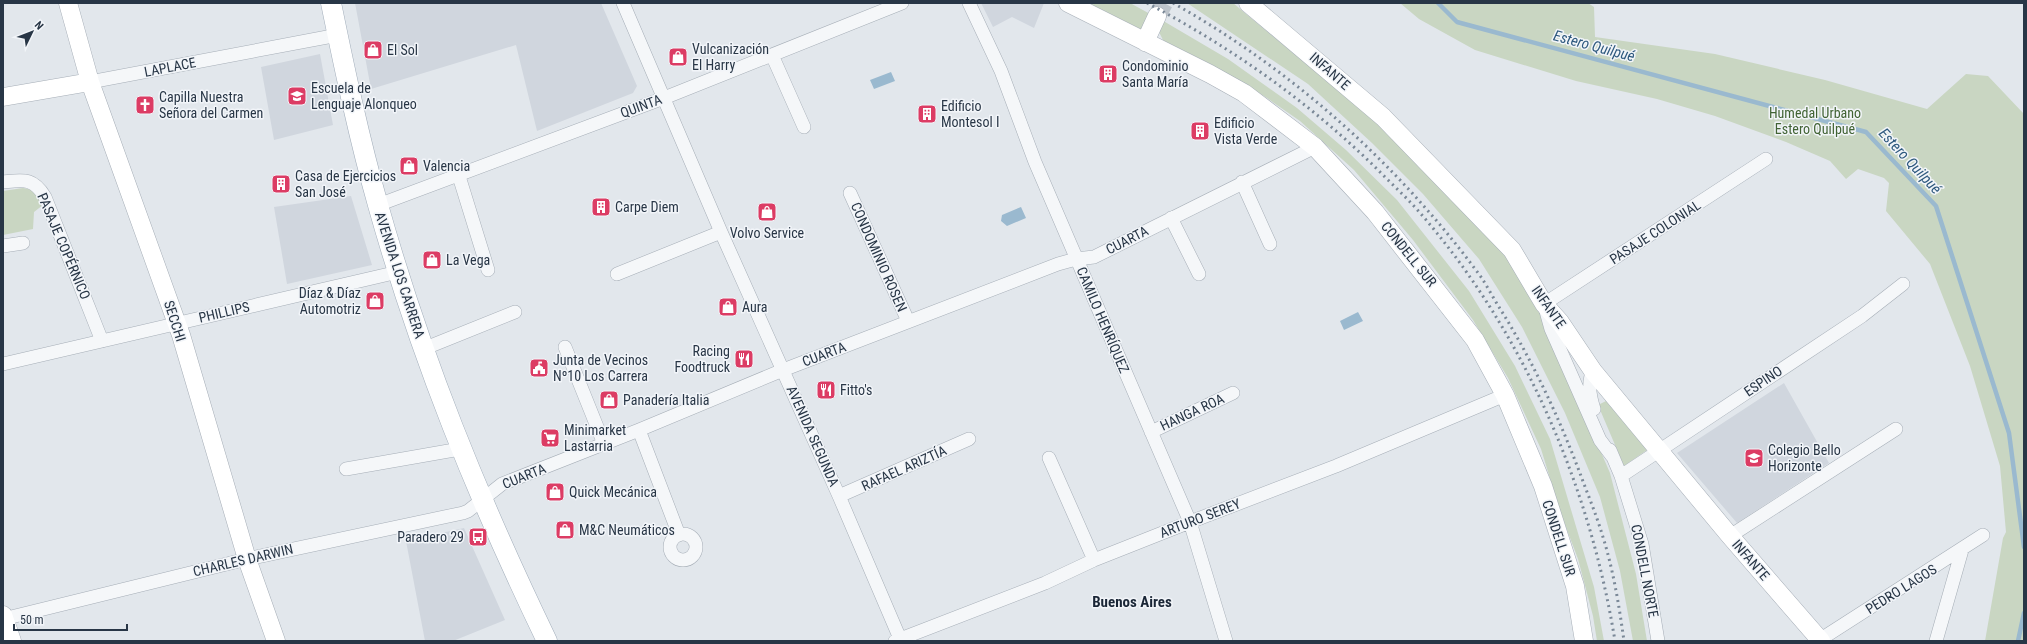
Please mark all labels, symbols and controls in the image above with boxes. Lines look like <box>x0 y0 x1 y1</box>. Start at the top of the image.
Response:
north arrow <box>12 12 52 52</box>
text: N <box>32 19 46 33</box>
water label: Estero Quilpué <box>1551 27 1637 66</box>
shop icon: El Sol <box>362 39 384 61</box>
place label: Vulcanización El Harry <box>692 41 769 73</box>
place label: El Sol <box>387 42 418 58</box>
shop icon: Vulcanización El Harry <box>667 46 689 68</box>
street label: INFANTE <box>1306 49 1354 93</box>
street label: LAPLACE <box>143 54 197 80</box>
place label: Condominio Santa María <box>1122 58 1189 90</box>
building icon: Condominio Santa María <box>1097 63 1119 85</box>
place label: Escuela de Lenguaje Alonqueo <box>311 80 417 112</box>
school or university icon: Escuela de Lenguaje Alonqueo <box>286 85 308 107</box>
place label: Capilla Nuestra Señora del Carmen <box>159 89 263 121</box>
street label: QUINTA <box>618 91 664 121</box>
church icon: Capilla Nuestra Señora del Carmen <box>134 94 156 116</box>
place label: Edificio Montesol I <box>941 98 999 130</box>
building icon: Edificio Montesol I <box>916 103 938 125</box>
park label: Humedal Urbano Estero Quilpué <box>1769 105 1861 137</box>
place label: Edificio Vista Verde <box>1214 115 1278 147</box>
building icon: Edificio Vista Verde <box>1189 120 1211 142</box>
water label: Estero Quilpué <box>1875 124 1945 198</box>
shop icon: Valencia <box>398 155 420 177</box>
place label: Valencia <box>423 158 470 174</box>
place label: Casa de Ejercicios San José <box>295 168 396 200</box>
building icon: Casa de Ejercicios San José <box>270 173 292 195</box>
street label: PASAJE COPÉRNICO <box>34 190 95 302</box>
building icon: Carpe Diem <box>590 196 612 218</box>
street label: PASAJE COLONIAL <box>1607 196 1704 267</box>
place label: Carpe Diem <box>615 199 679 215</box>
street label: CONDOMINIO ROSEN <box>848 200 910 314</box>
shop icon: Volvo Service <box>756 201 778 223</box>
street label: AVENIDA LOS CARRERA <box>372 210 428 340</box>
street label: CONDELL SUR <box>1378 218 1440 290</box>
street label: CUARTA <box>1103 223 1151 257</box>
place label: Volvo Service <box>730 225 805 241</box>
shop icon: La Vega <box>421 249 443 271</box>
place label: La Vega <box>446 252 490 268</box>
street label: CAMILO HENRÍQUEZ <box>1073 264 1134 375</box>
street label: INFANTE <box>1529 283 1569 332</box>
place label: Díaz & Díaz Automotriz <box>299 285 361 317</box>
shop icon: Díaz & Díaz Automotriz <box>364 290 386 312</box>
shop icon: Aura <box>717 296 739 318</box>
street label: SECCHI <box>161 298 189 344</box>
street label: PHILLIPS <box>197 298 251 326</box>
place label: Aura <box>742 299 767 315</box>
street label: CUARTA <box>800 338 848 370</box>
place label: Racing Foodtruck <box>674 343 731 375</box>
restaurant icon: Racing Foodtruck <box>733 348 755 370</box>
place label: Junta de Vecinos Nº10 Los Carrera <box>553 352 648 384</box>
public building icon: Junta de Vecinos Nº10 Los Carrera <box>528 357 550 379</box>
street label: ESPINO <box>1741 362 1785 400</box>
restaurant icon: Fitto's <box>815 379 837 401</box>
place label: Fitto's <box>840 382 872 398</box>
street label: AVENIDA SEGUNDA <box>784 383 842 489</box>
shop icon: Panadería Italia <box>598 389 620 411</box>
street label: HANGA ROA <box>1157 390 1227 434</box>
place label: Panadería Italia <box>623 392 709 408</box>
place label: Minimarket Lastarria <box>564 422 626 454</box>
supermarket icon: Minimarket Lastarria <box>539 427 561 449</box>
street label: RAFAEL ARIZTÍA <box>859 441 949 494</box>
place label: Colegio Bello Horizonte <box>1768 442 1841 474</box>
school or university icon: Colegio Bello Horizonte <box>1743 447 1765 469</box>
street label: CUARTA <box>500 460 548 492</box>
shop icon: Quick Mecánica <box>544 481 566 503</box>
place label: Quick Mecánica <box>569 484 657 500</box>
street label: ARTURO SEREY <box>1157 495 1243 541</box>
street label: CONDELL SUR <box>1539 498 1579 579</box>
shop icon: M&C Neumáticos <box>554 519 576 541</box>
place label: M&C Neumáticos <box>579 522 675 538</box>
street label: CONDELL NORTE <box>1628 523 1662 619</box>
bus stop icon: Paradero 29 <box>467 526 489 548</box>
place label: Paradero 29 <box>397 529 464 545</box>
street label: INFANTE <box>1729 536 1773 584</box>
street label: CHARLES DARWIN <box>191 541 295 579</box>
street label: PEDRO LAGOS <box>1863 561 1939 617</box>
district label: Buenos Aires <box>1092 593 1172 611</box>
scale bar <box>14 606 127 632</box>
text: 50 m <box>20 613 44 627</box>

